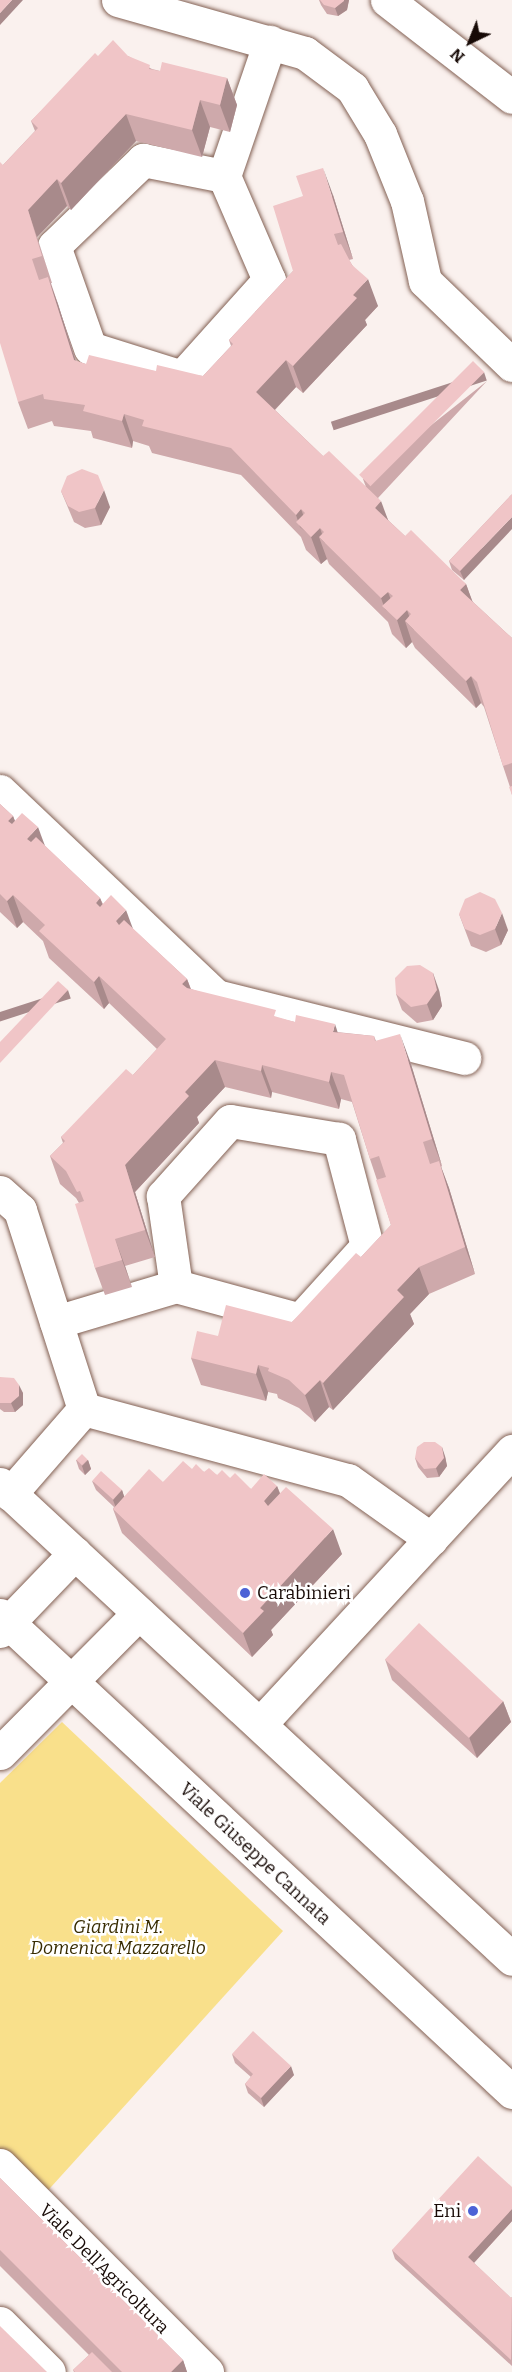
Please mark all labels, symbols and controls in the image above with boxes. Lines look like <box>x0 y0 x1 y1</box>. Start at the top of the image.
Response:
north arrow <box>440 12 500 72</box>
text: N <box>446 44 468 67</box>
place label: Carabinieri <box>257 1582 351 1604</box>
marker: Carabinieri <box>238 1586 252 1600</box>
street label: Viale Giuseppe Cannata <box>175 1778 335 1930</box>
park label: Giardini M. Domenica Mazzarello <box>30 1917 206 1960</box>
street label: Viale Dell'Agricoltura <box>35 2200 173 2338</box>
place label: Eni <box>433 2200 461 2222</box>
marker: Eni <box>466 2204 480 2218</box>

